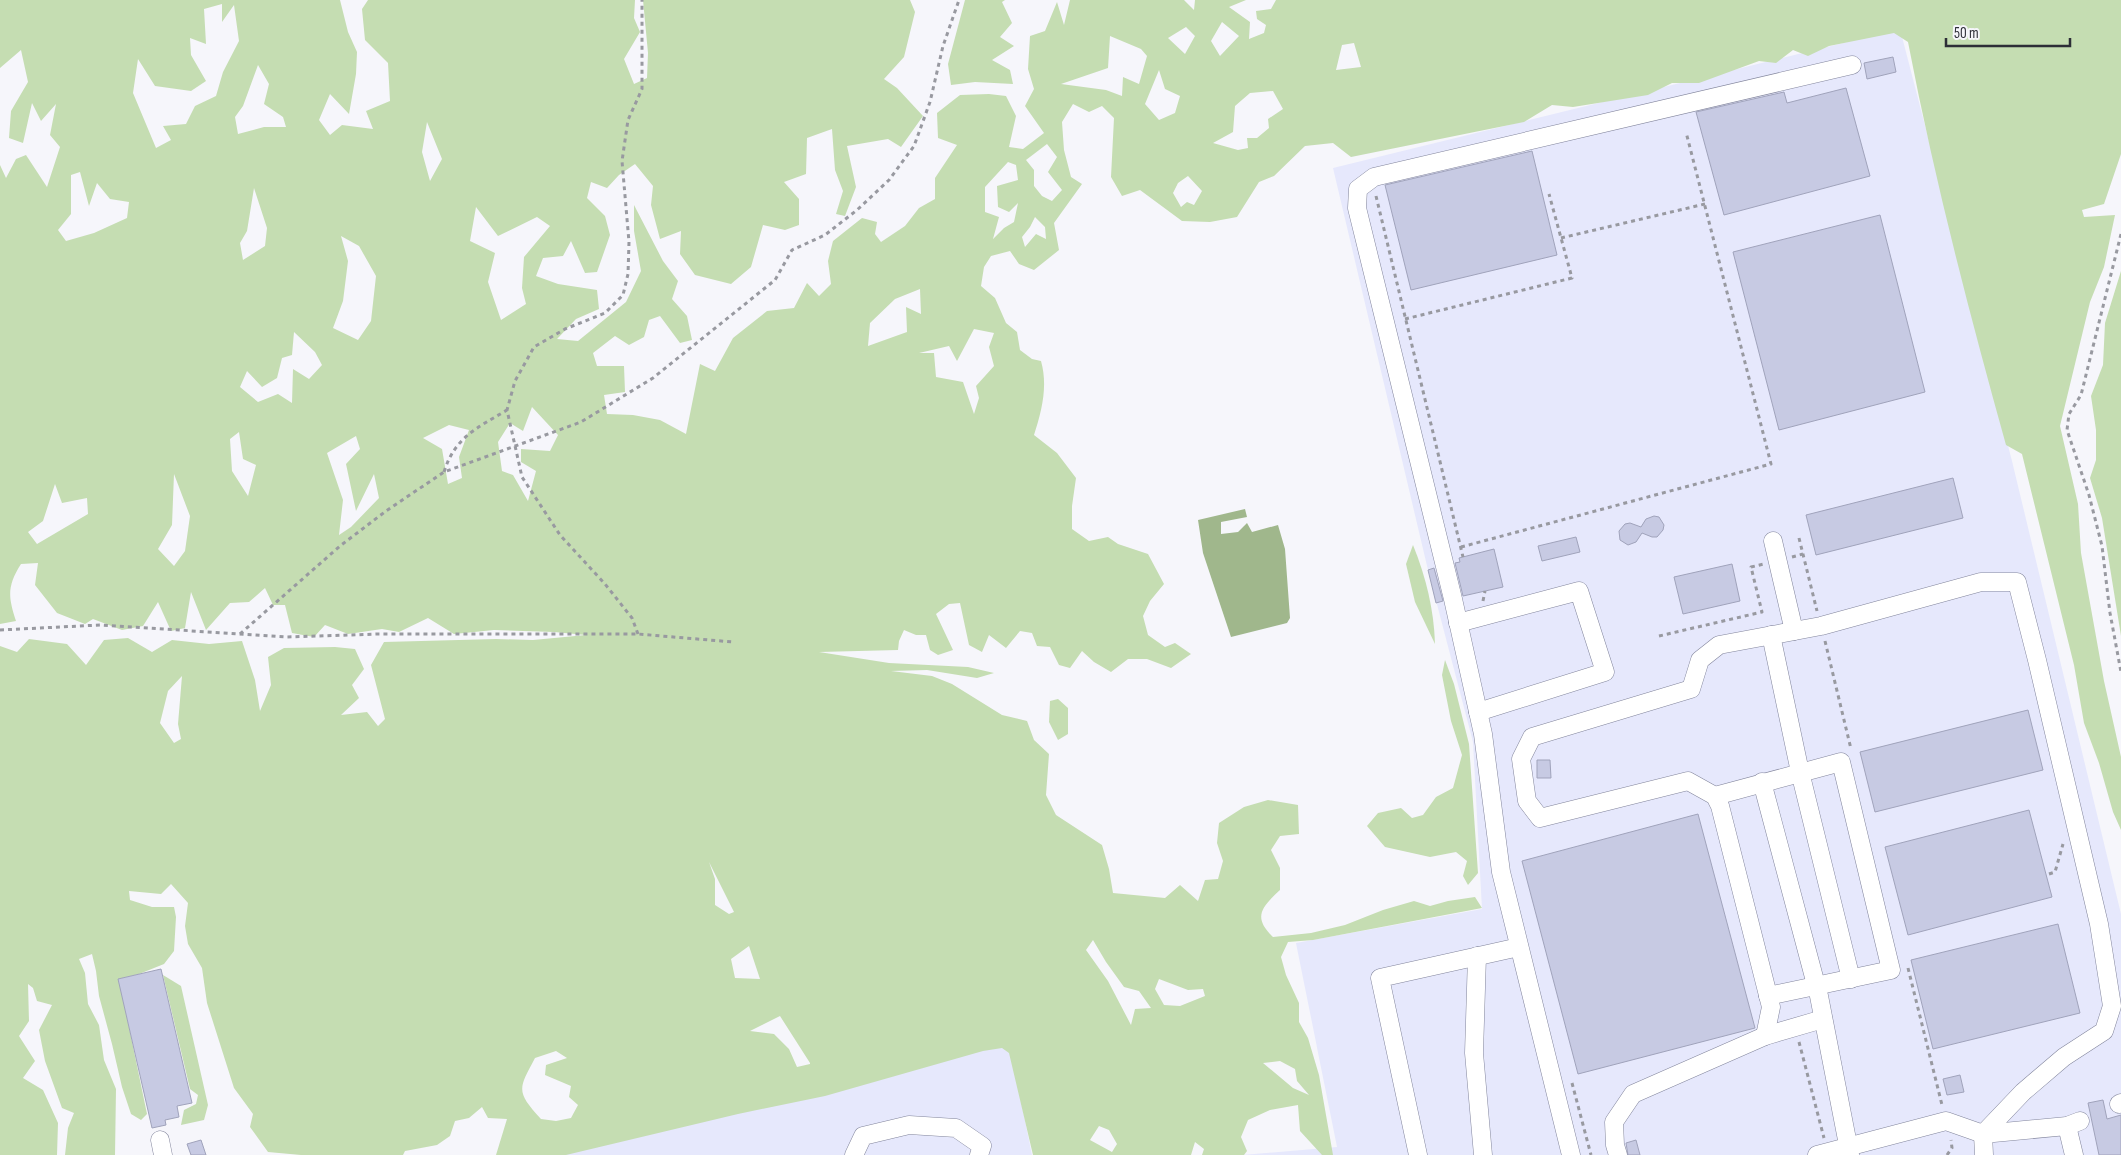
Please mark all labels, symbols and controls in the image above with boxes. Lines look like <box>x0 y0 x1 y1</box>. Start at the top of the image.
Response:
scale bar <box>1946 15 2070 47</box>
text: 50 m <box>1954 24 1979 43</box>

